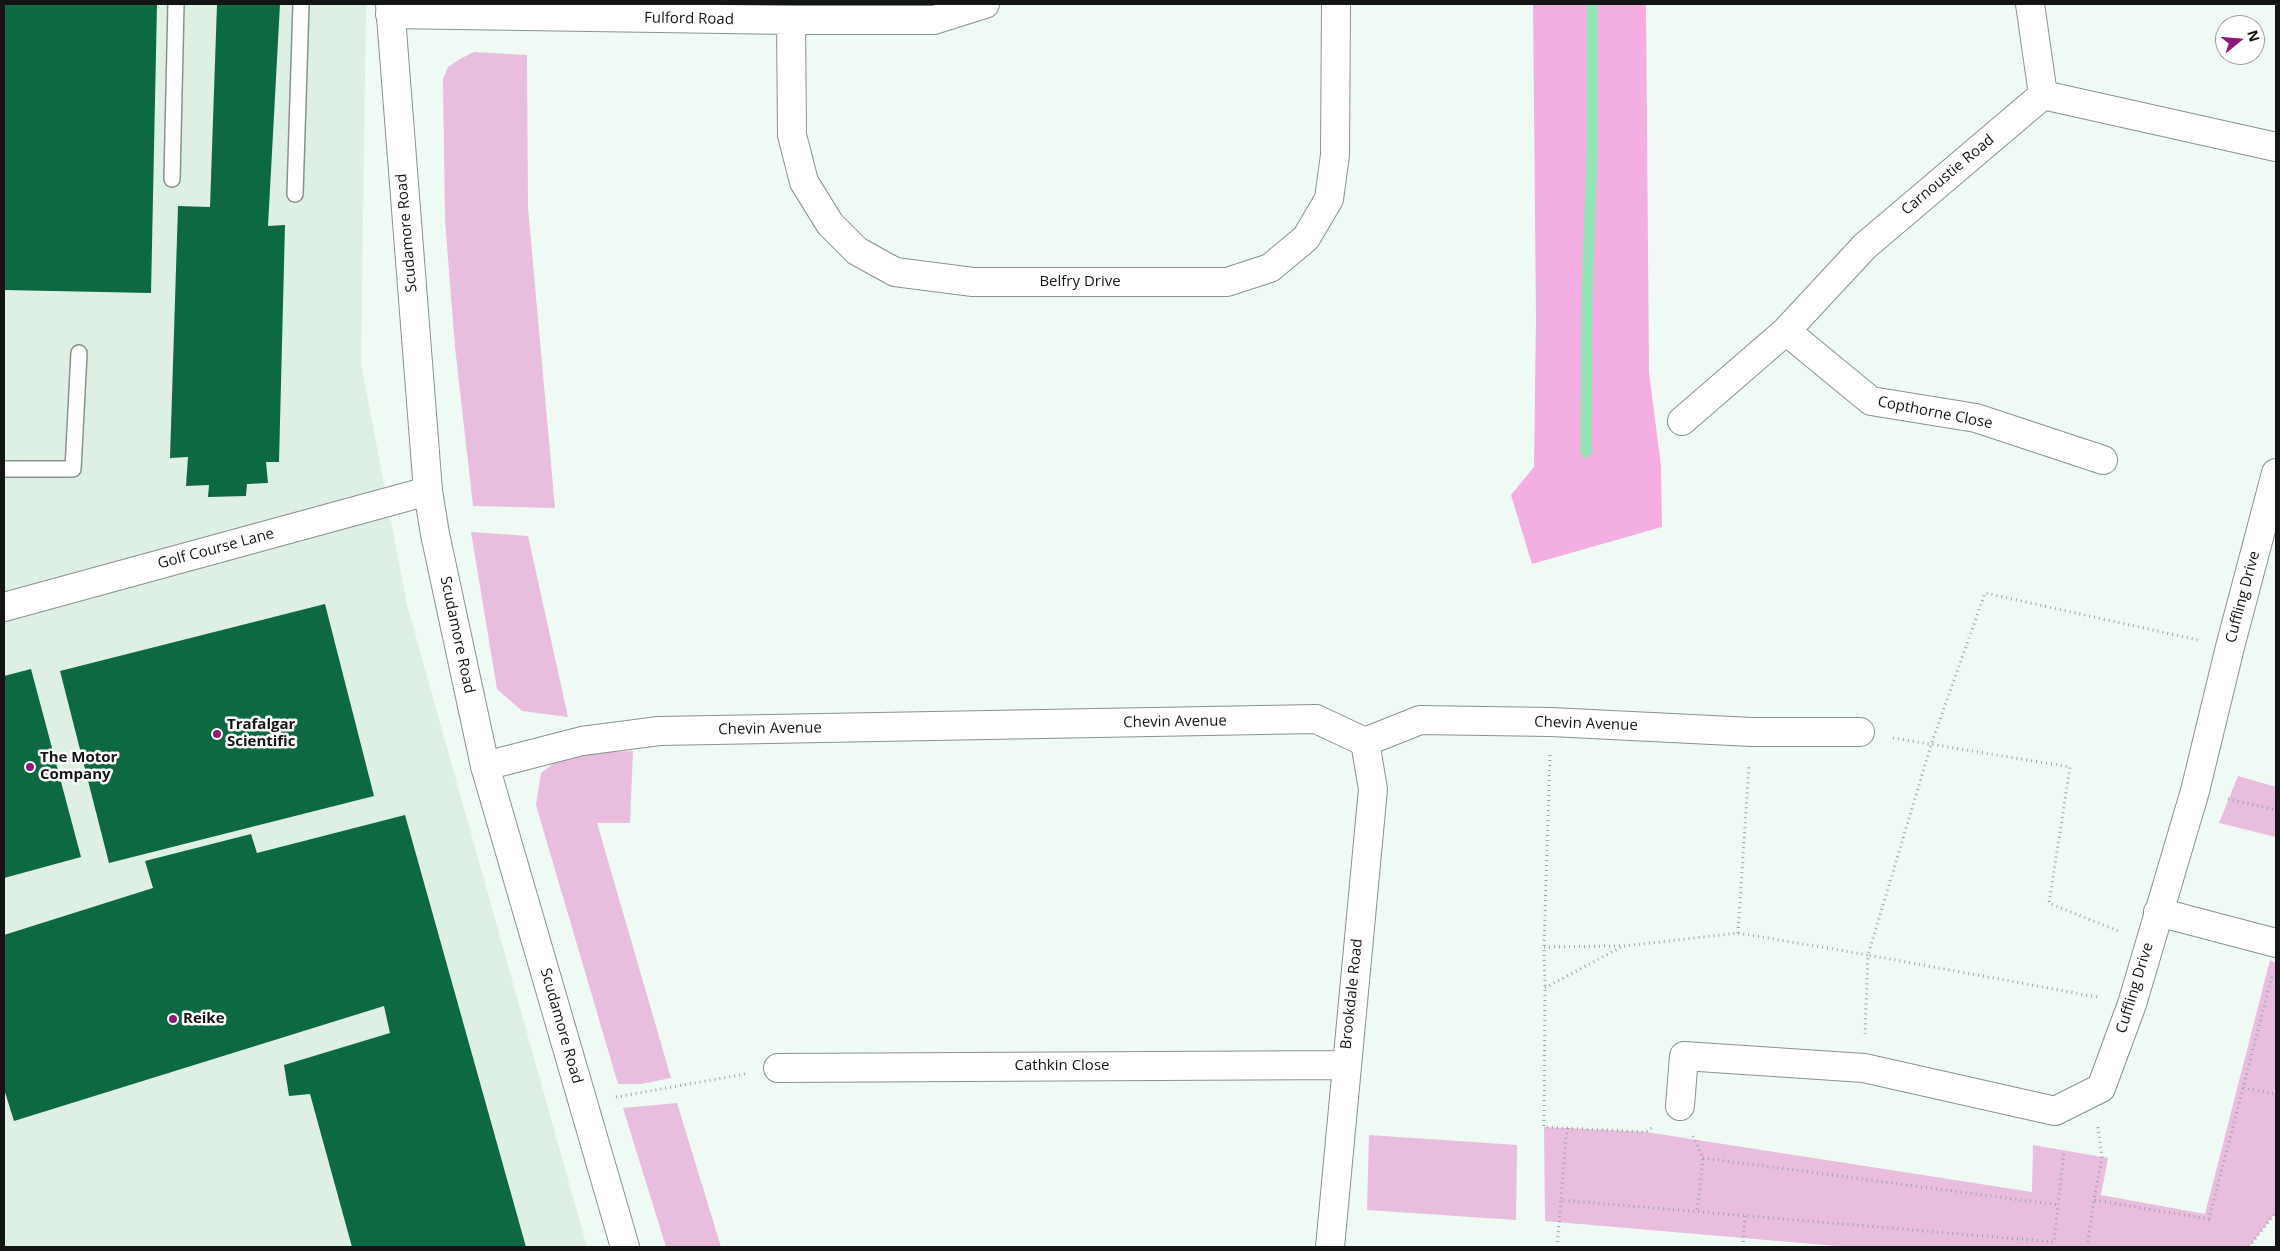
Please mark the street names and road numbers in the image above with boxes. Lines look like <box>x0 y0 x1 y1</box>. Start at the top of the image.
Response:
street label: Fulford Road <box>644 9 734 29</box>
street label: Carnoustie Road <box>1898 131 1998 219</box>
street label: Scudamore Road <box>393 173 421 293</box>
street label: Belfry Drive <box>1039 273 1121 291</box>
street label: Copthorne Close <box>1876 393 1994 433</box>
street label: Golf Course Lane <box>156 525 276 573</box>
street label: Cuffling Drive <box>2222 549 2264 645</box>
street label: Scudamore Road <box>436 575 478 695</box>
street label: Chevin Avenue <box>1123 712 1227 732</box>
street label: Chevin Avenue <box>1534 713 1638 735</box>
street label: Chevin Avenue <box>718 719 822 739</box>
street label: Brookdale Road <box>1337 938 1367 1050</box>
street label: Cuffling Drive <box>2113 940 2157 1036</box>
street label: Scudamore Road <box>536 966 586 1086</box>
street label: Cathkin Close <box>1015 1057 1109 1075</box>

